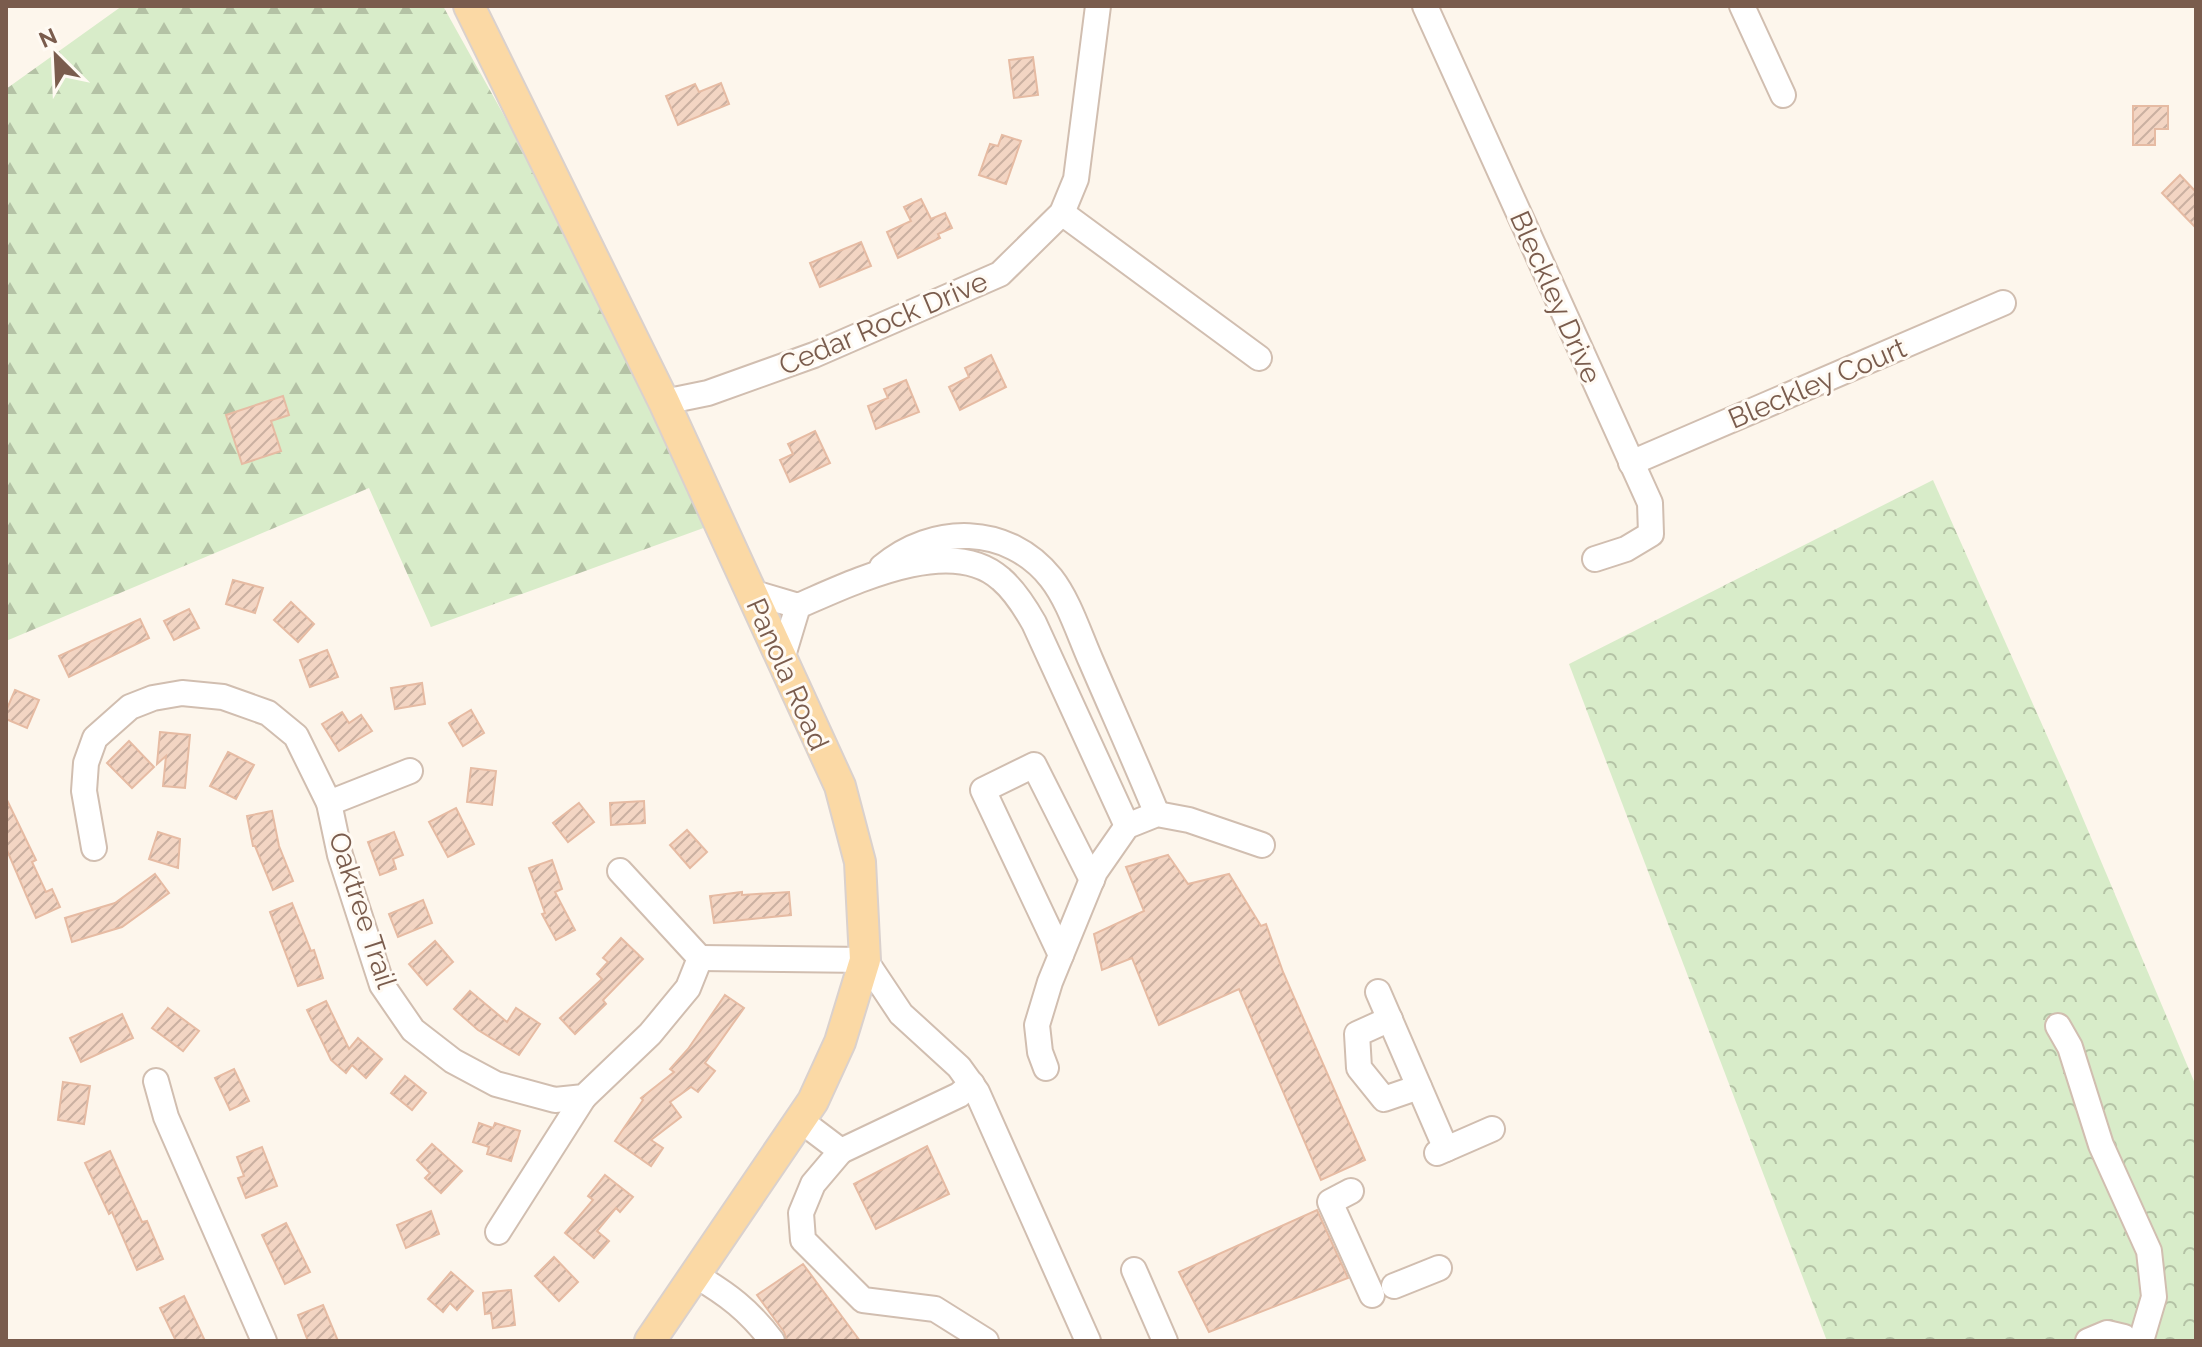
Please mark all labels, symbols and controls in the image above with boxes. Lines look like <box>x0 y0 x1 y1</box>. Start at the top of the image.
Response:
north arrow <box>16 16 96 96</box>
text: N <box>35 22 61 53</box>
street label: Bleckley Drive <box>1503 206 1608 388</box>
street label: Cedar Rock Drive <box>774 265 992 382</box>
street label: Bleckley Court <box>1723 331 1912 436</box>
street label: Panola Road <box>739 593 836 755</box>
street label: Oaktree Trail <box>322 828 403 993</box>

